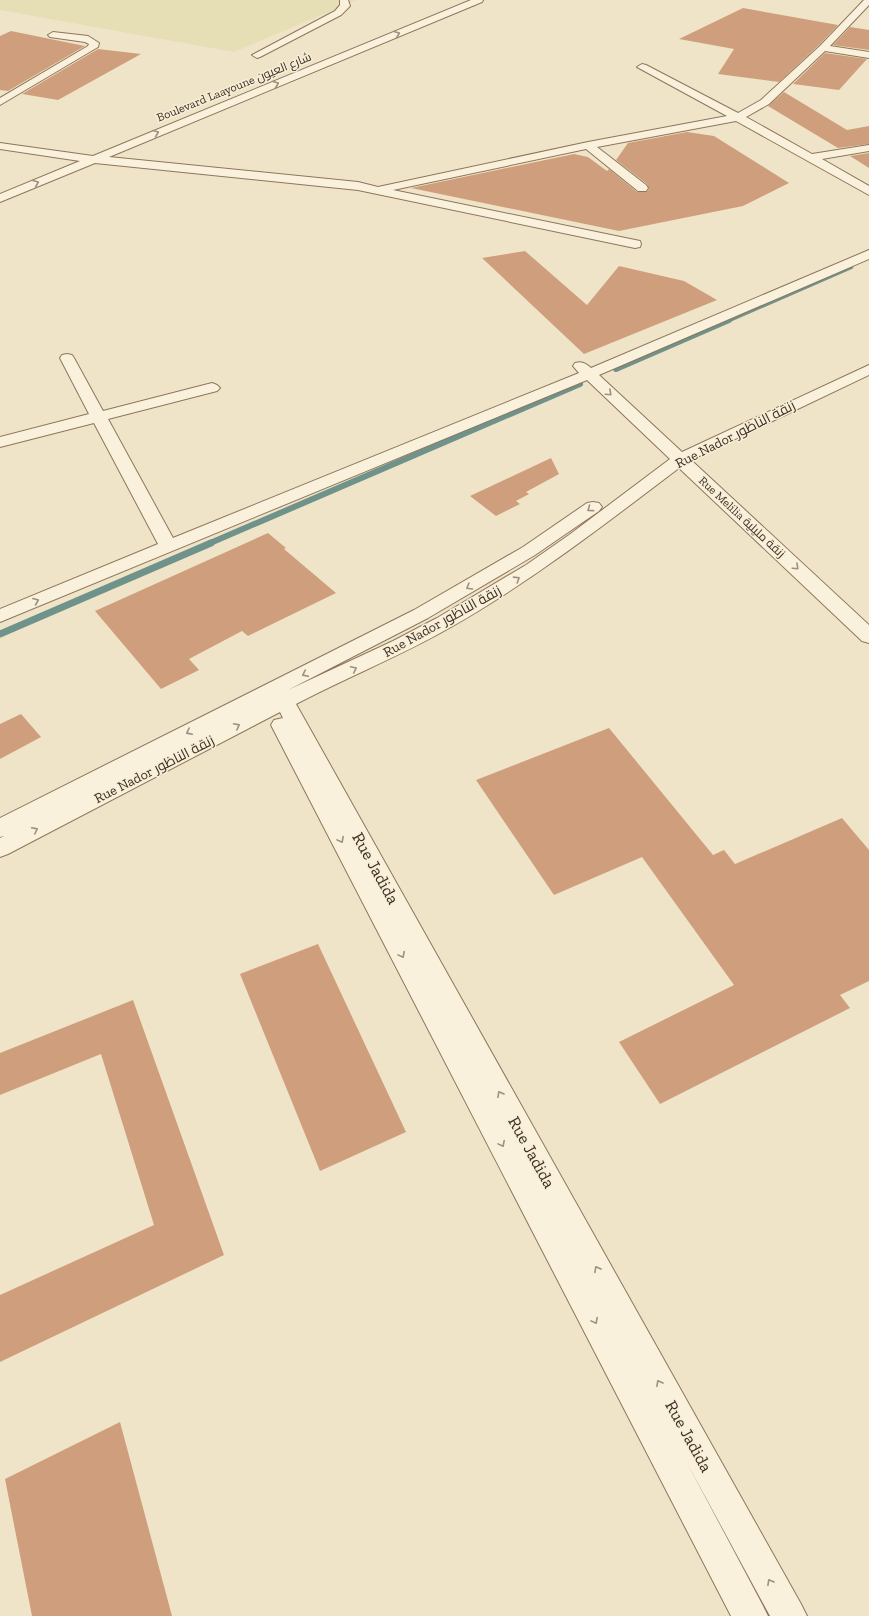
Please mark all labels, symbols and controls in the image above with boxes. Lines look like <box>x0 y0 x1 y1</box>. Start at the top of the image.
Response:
one-way arrow <box>393 31 400 39</box>
street label: Boulevard Laayoune شارع العيون <box>155 49 314 125</box>
one-way arrow <box>273 80 280 88</box>
one-way arrow <box>151 130 159 138</box>
one-way arrow <box>32 179 39 187</box>
one-way arrow <box>604 388 612 395</box>
street label: Rue Nador زنقة الناظور <box>672 397 798 472</box>
street label: Rue Melilia زنقة مليلية <box>696 473 788 561</box>
one-way arrow <box>588 504 595 511</box>
one-way arrow <box>791 562 799 570</box>
one-way arrow <box>513 576 520 584</box>
street label: Rue Nador زنقة الناظور <box>380 582 504 661</box>
one-way arrow <box>466 582 473 589</box>
one-way arrow <box>33 597 40 605</box>
one-way arrow <box>350 666 357 674</box>
one-way arrow <box>302 669 309 677</box>
one-way arrow <box>233 723 240 730</box>
one-way arrow <box>186 728 193 735</box>
street label: Rue Nador زنقة الناظور <box>91 732 217 807</box>
one-way arrow <box>30 828 38 835</box>
street label: Rue Jadida <box>348 829 404 907</box>
one-way arrow <box>336 836 344 843</box>
one-way arrow <box>397 951 405 958</box>
one-way arrow <box>498 1090 505 1098</box>
street label: Rue Jadida <box>504 1113 560 1191</box>
one-way arrow <box>497 1140 504 1148</box>
one-way arrow <box>594 1266 601 1273</box>
one-way arrow <box>590 1317 598 1325</box>
one-way arrow <box>657 1380 664 1387</box>
street label: Rue Jadida <box>661 1397 717 1475</box>
one-way arrow <box>767 1579 775 1586</box>

